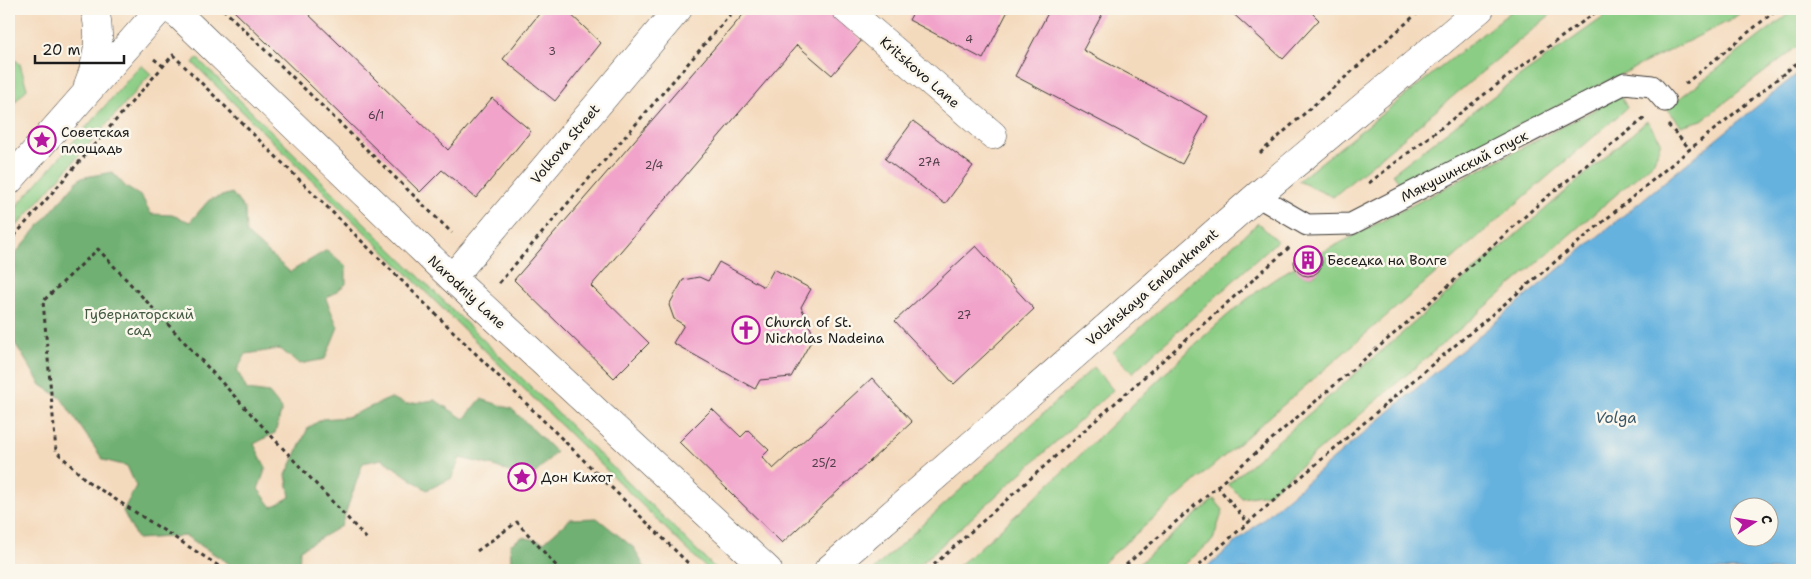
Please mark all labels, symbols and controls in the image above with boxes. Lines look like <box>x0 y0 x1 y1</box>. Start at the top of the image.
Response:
scale bar <box>35 32 124 64</box>
street label: Kritskovo Lane <box>876 32 964 112</box>
house number: 4 <box>965 32 973 47</box>
text: 20 m <box>42 40 81 60</box>
house number: 3 <box>548 44 556 59</box>
street label: Volkova Street <box>526 100 604 188</box>
house number: 6/1 <box>368 108 384 123</box>
place label: Советская площадь <box>61 123 130 157</box>
place icon: Советская площадь <box>27 125 57 155</box>
street label: Мякушинский спуск <box>1397 126 1531 206</box>
house number: 27А <box>918 155 940 170</box>
house number: 2/4 <box>645 158 664 173</box>
street label: Volzhskaya Embankment <box>1082 224 1222 350</box>
building icon: Беседка на Волге <box>1293 245 1323 275</box>
street label: Narodniy Lane <box>424 251 510 333</box>
place label: Беседка на Волге <box>1327 251 1447 269</box>
park label: Губернаторский сад <box>84 305 194 339</box>
house number: 27 <box>957 308 972 323</box>
place label: Church of St. Nicholas Nadeina <box>765 313 885 347</box>
church icon: Church of St. Nicholas Nadeina <box>731 315 761 345</box>
water label: Volga <box>1595 408 1637 428</box>
house number: 25/2 <box>811 456 837 471</box>
place icon: Дон Кихот <box>507 462 537 492</box>
place label: Дон Кихот <box>541 468 614 486</box>
north arrow <box>1728 496 1778 546</box>
text: С <box>1757 513 1776 525</box>

